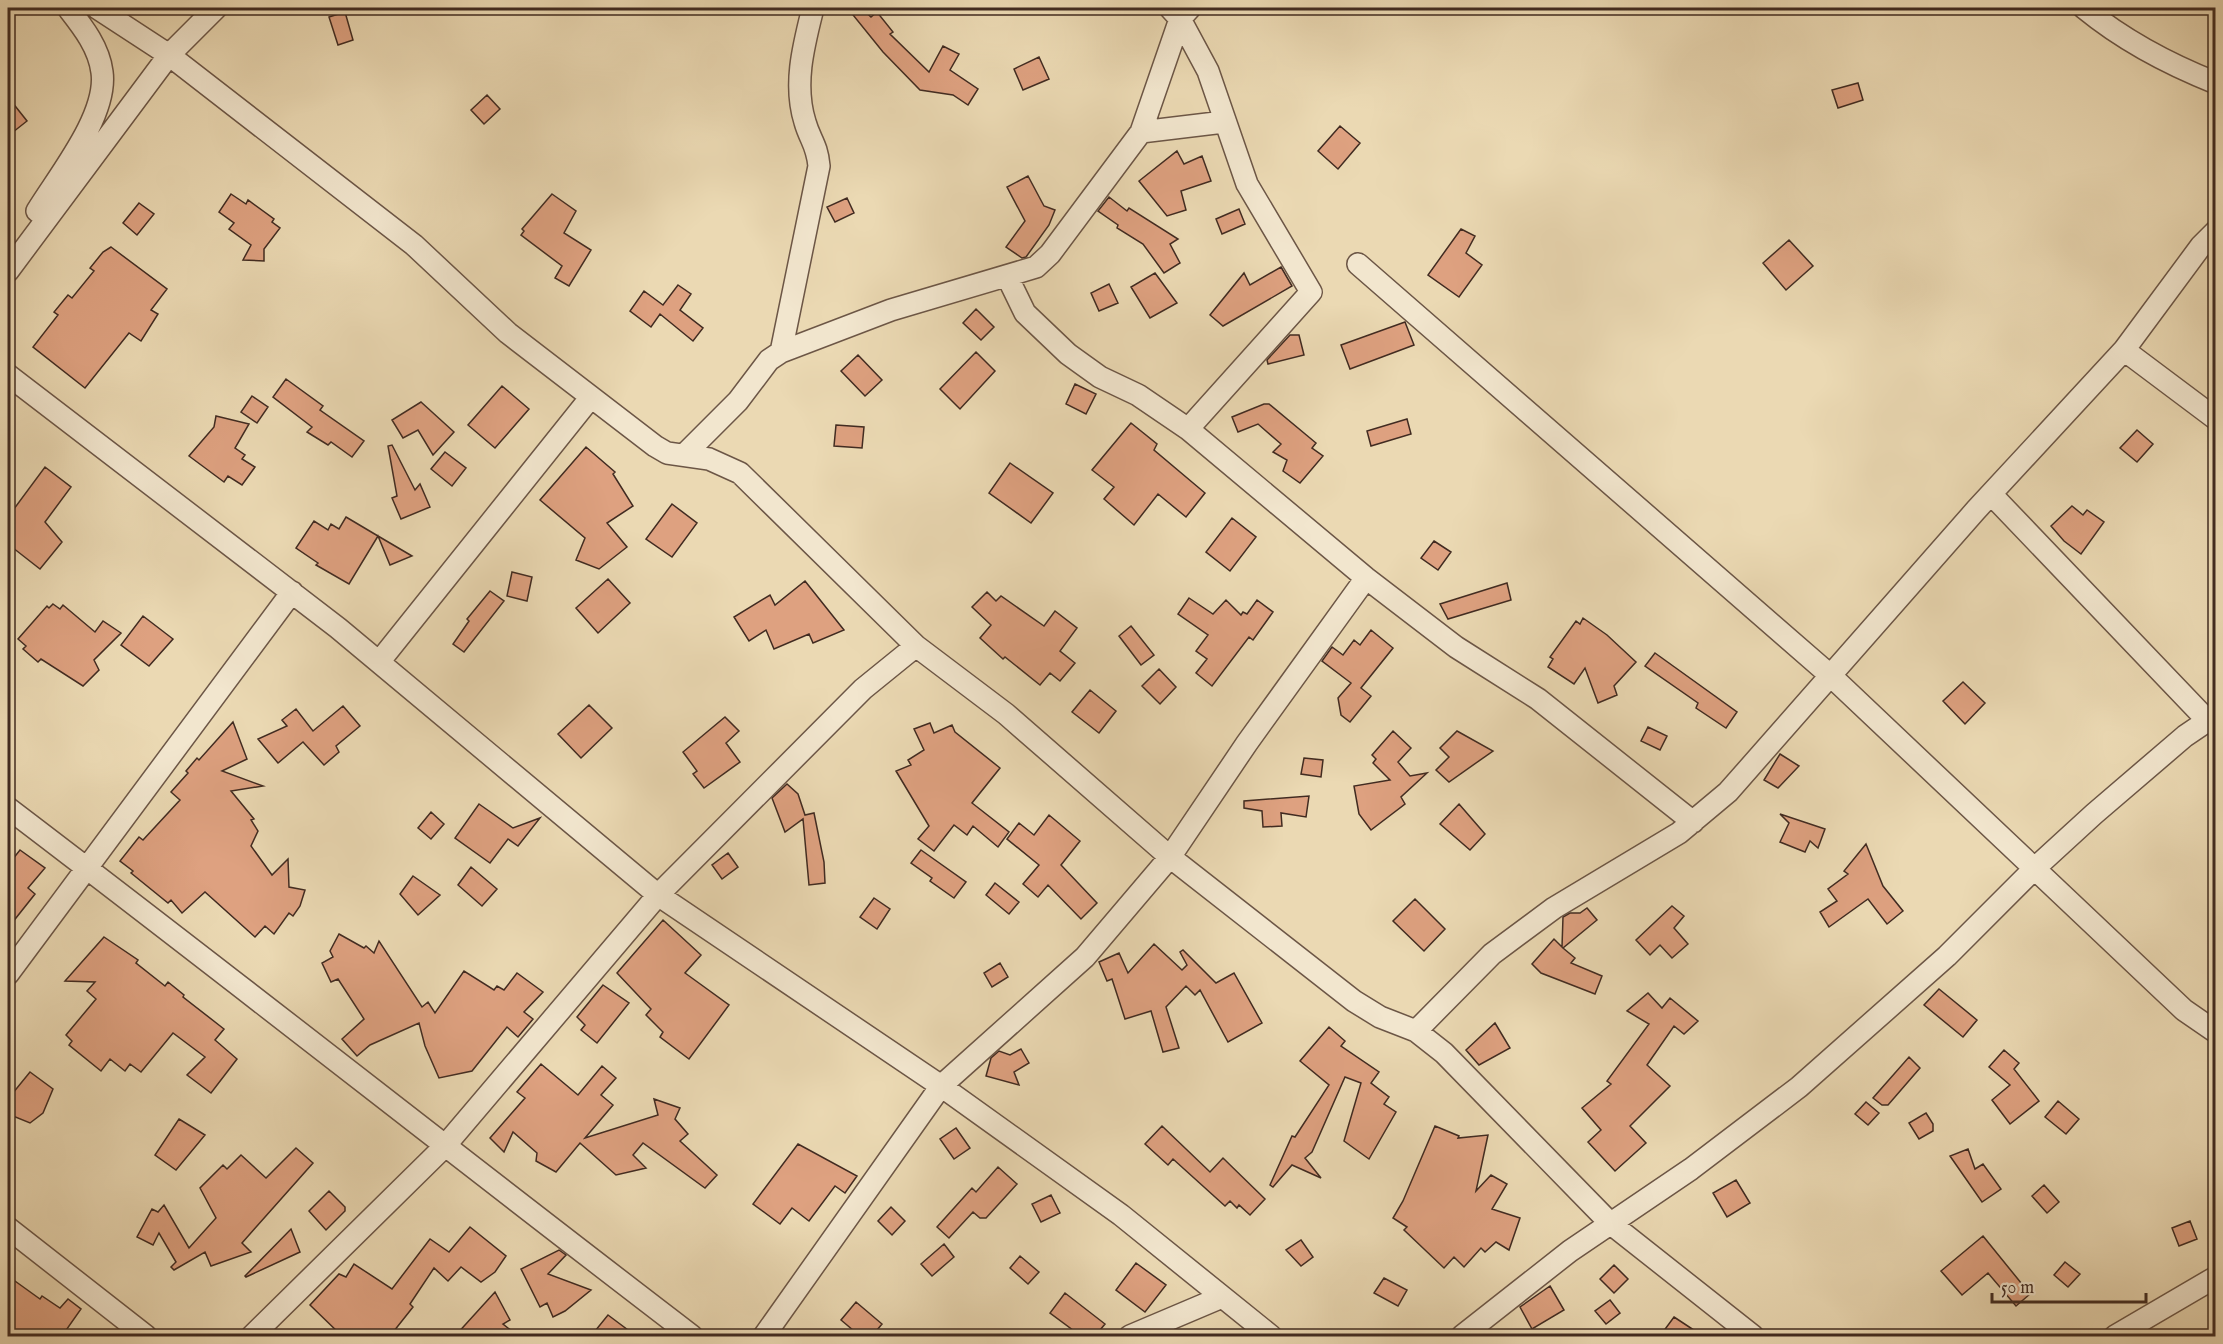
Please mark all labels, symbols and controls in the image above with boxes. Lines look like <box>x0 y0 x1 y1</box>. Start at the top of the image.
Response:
scale bar <box>1992 1266 2146 1304</box>
text: 50 m <box>2001 1277 2034 1300</box>

